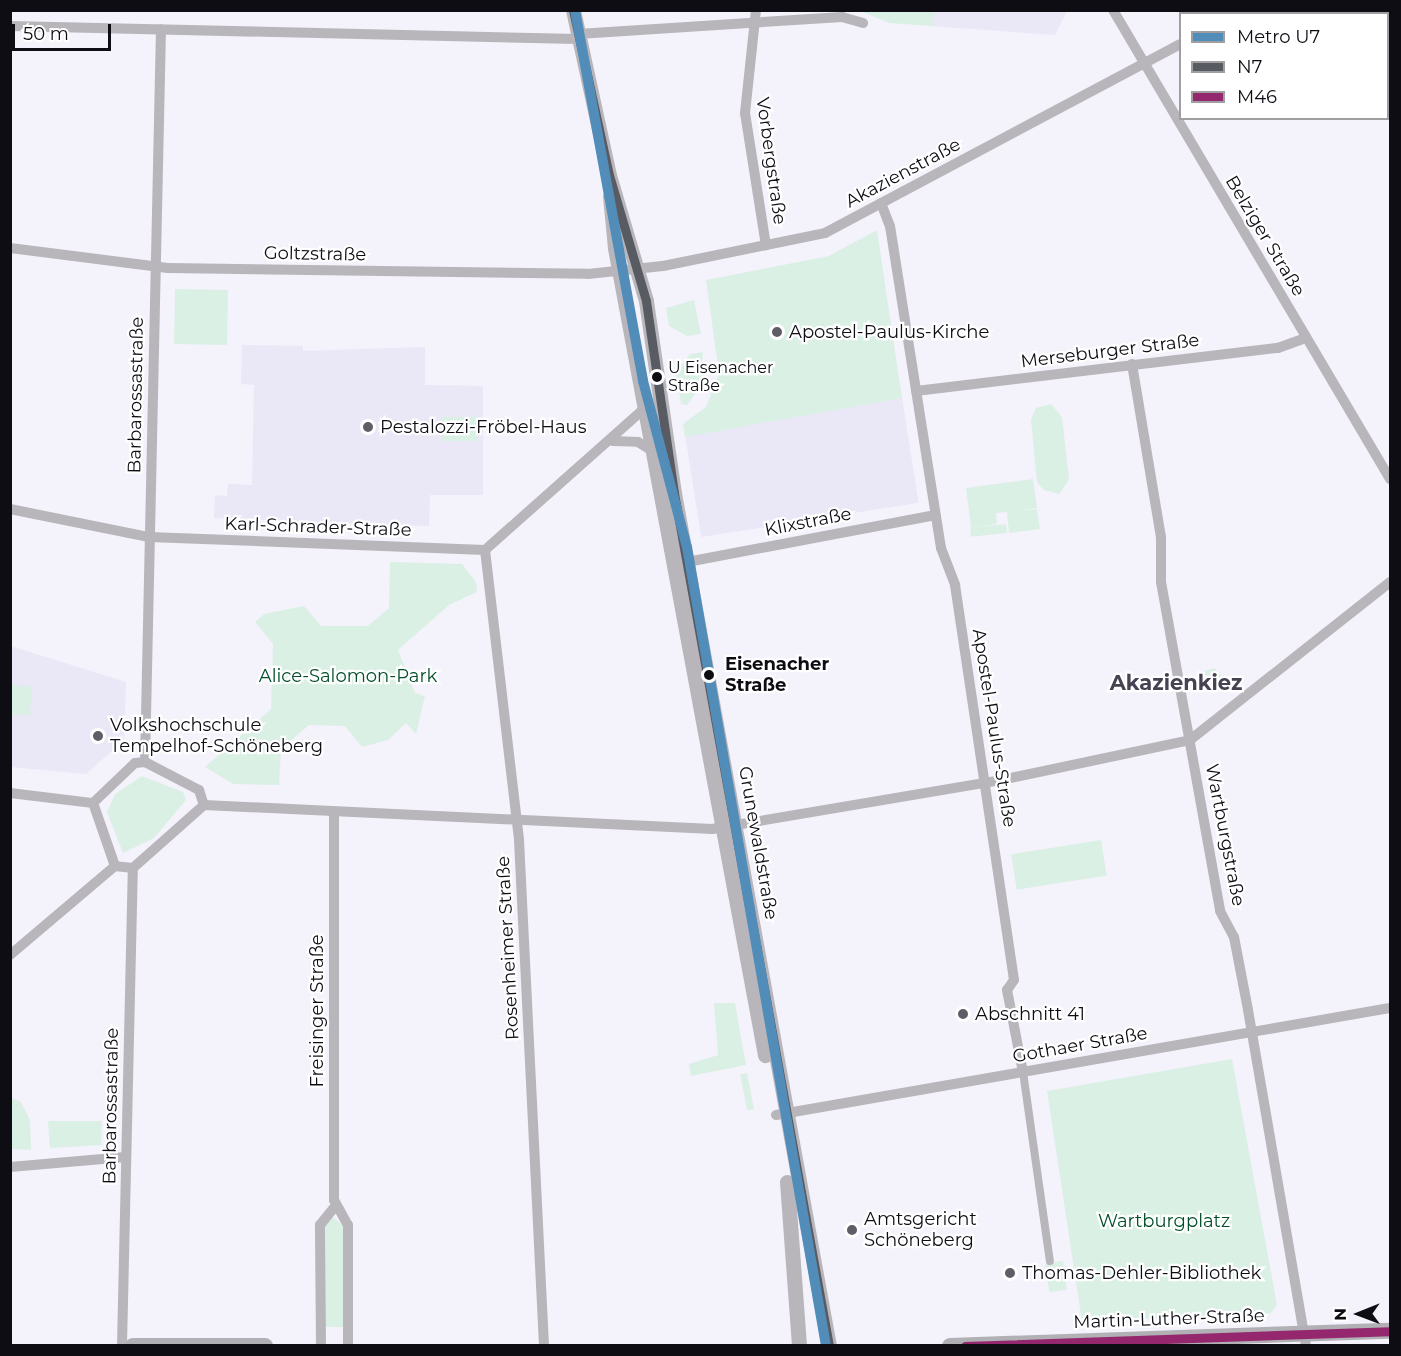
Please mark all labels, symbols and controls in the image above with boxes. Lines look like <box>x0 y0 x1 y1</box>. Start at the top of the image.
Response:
scale bar <box>15 12 114 50</box>
legend <box>1179 12 1389 120</box>
text: 50 m <box>23 23 69 45</box>
text: Metro U7 <box>1237 26 1320 48</box>
text: N7 <box>1237 56 1262 78</box>
text: M46 <box>1237 86 1277 108</box>
street label: Vorbergstraße <box>751 96 791 226</box>
street label: Akazienstraße <box>842 134 964 212</box>
street label: Belziger Straße <box>1221 172 1309 300</box>
street label: Goltzstraße <box>264 242 366 266</box>
street label: Barbarossastraße <box>124 317 148 473</box>
place label: Apostel-Paulus-Kirche <box>789 321 989 343</box>
marker: Apostel-Paulus-Kirche <box>770 325 784 339</box>
street label: Merseburger Straße <box>1020 329 1200 373</box>
place label: U Eisenacher Straße <box>668 358 773 396</box>
marker: U Eisenacher Straße <box>651 371 663 383</box>
place label: Pestalozzi-Fröbel-Haus <box>380 416 586 438</box>
marker: Pestalozzi-Fröbel-Haus <box>361 420 375 434</box>
street label: Klixstraße <box>763 503 853 541</box>
street label: Karl-Schrader-Straße <box>224 513 412 541</box>
street label: Apostel-Paulus-Straße <box>968 627 1020 829</box>
place label: Eisenacher Straße <box>725 654 829 696</box>
marker: Eisenacher Straße <box>698 664 720 686</box>
park label: Alice-Salomon-Park <box>259 665 437 687</box>
district label: Akazienkiez <box>1110 670 1242 696</box>
place label: Volkshochschule Tempelhof-Schöneberg <box>110 715 323 758</box>
marker: Volkshochschule Tempelhof-Schöneberg <box>91 729 105 743</box>
street label: Wartburgstraße <box>1201 762 1249 908</box>
street label: Grunewaldstraße <box>734 765 782 921</box>
street label: Rosenheimer Straße <box>492 855 524 1041</box>
street label: Freisinger Straße <box>306 934 328 1088</box>
place label: Abschnitt 41 <box>975 1003 1085 1025</box>
marker: Abschnitt 41 <box>956 1007 970 1021</box>
street label: Gothaer Straße <box>1011 1023 1149 1067</box>
street label: Barbarossastraße <box>99 1028 123 1184</box>
place label: Amtsgericht Schöneberg <box>864 1209 977 1252</box>
park label: Wartburgplatz <box>1098 1210 1230 1232</box>
marker: Amtsgericht Schöneberg <box>845 1223 859 1237</box>
place label: Thomas-Dehler-Bibliothek <box>1022 1262 1261 1284</box>
marker: Thomas-Dehler-Bibliothek <box>1003 1266 1017 1280</box>
north arrow <box>1329 1284 1389 1344</box>
street label: Martin-Luther-Straße <box>1073 1305 1265 1333</box>
text: N <box>1331 1308 1350 1321</box>

